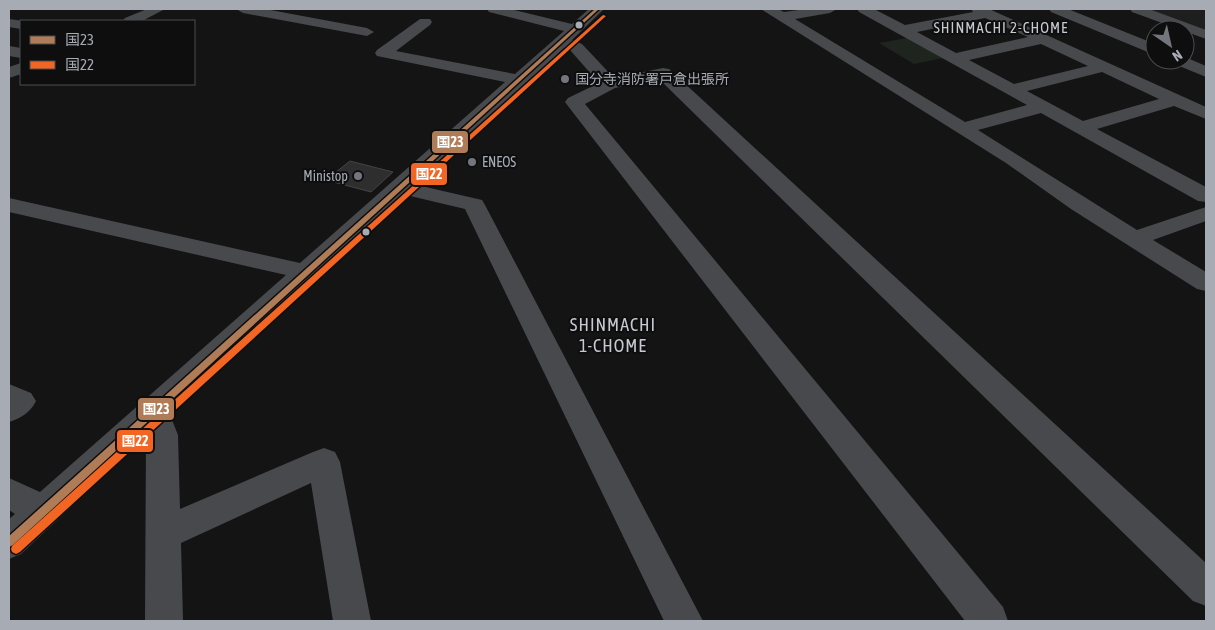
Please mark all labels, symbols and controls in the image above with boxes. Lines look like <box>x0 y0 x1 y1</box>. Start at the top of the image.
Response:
district label: SHINMACHI 2-CHOME <box>934 19 1068 36</box>
legend <box>20 20 195 85</box>
unlabelled marker <box>574 20 584 30</box>
north arrow <box>1145 20 1195 70</box>
text: 国23 <box>65 31 94 48</box>
text: N <box>1169 47 1185 65</box>
text: 国22 <box>65 56 94 73</box>
place label: 国分寺消防署戸倉出張所 <box>575 71 729 87</box>
marker: 国分寺消防署戸倉出張所 <box>559 73 571 85</box>
line badge: 国23 <box>431 130 469 154</box>
text: 国23 <box>436 134 464 150</box>
place label: ENEOS <box>482 154 516 170</box>
marker: ENEOS <box>466 156 478 168</box>
line badge: 国22 <box>410 162 448 186</box>
text: 国22 <box>415 166 443 182</box>
place label: Ministop <box>303 168 348 184</box>
marker: Ministop <box>352 170 364 182</box>
unlabelled marker <box>361 227 371 237</box>
district label: SHINMACHI 1-CHOME <box>570 314 656 356</box>
line badge: 国23 <box>137 397 175 421</box>
text: 国23 <box>142 401 170 417</box>
line badge: 国22 <box>116 429 154 453</box>
text: 国22 <box>121 433 149 449</box>

